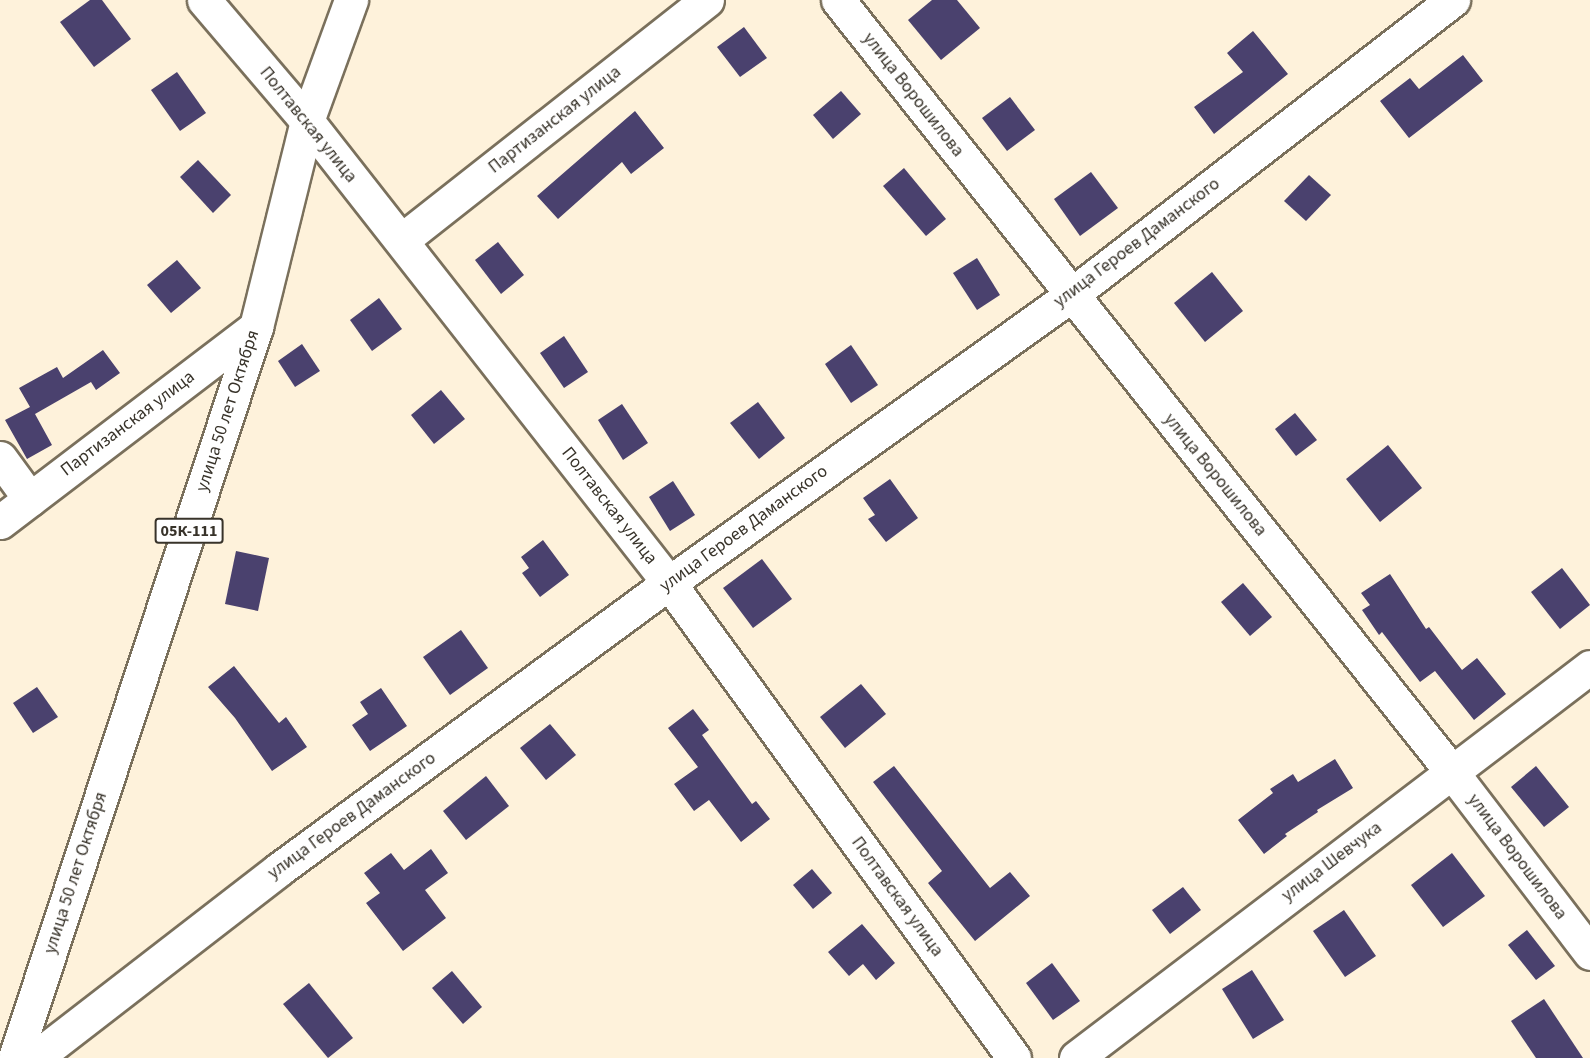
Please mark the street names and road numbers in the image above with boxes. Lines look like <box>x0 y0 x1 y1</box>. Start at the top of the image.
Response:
street label: улица Ворошилова <box>858 28 968 162</box>
street label: Партизанская улица <box>484 62 626 178</box>
street label: Полтавская улица <box>255 63 361 187</box>
street label: улица Героев Даманского <box>1050 173 1224 313</box>
street label: улица 50 лет Октября <box>192 327 264 495</box>
street label: Партизанская улица <box>57 367 199 481</box>
street label: улица Ворошилова <box>1159 409 1271 541</box>
street label: Полтавская улица <box>556 443 662 569</box>
street label: улица Героев Даманского <box>656 461 832 597</box>
road number: 05К-111 <box>154 518 224 544</box>
street label: улица Героев Даманского <box>264 748 440 884</box>
street label: улица 50 лет Октября <box>40 789 112 957</box>
street label: улица Ворошилова <box>1463 790 1571 924</box>
street label: улица Шевчука <box>1278 817 1386 907</box>
street label: Полтавская улица <box>846 833 948 961</box>

